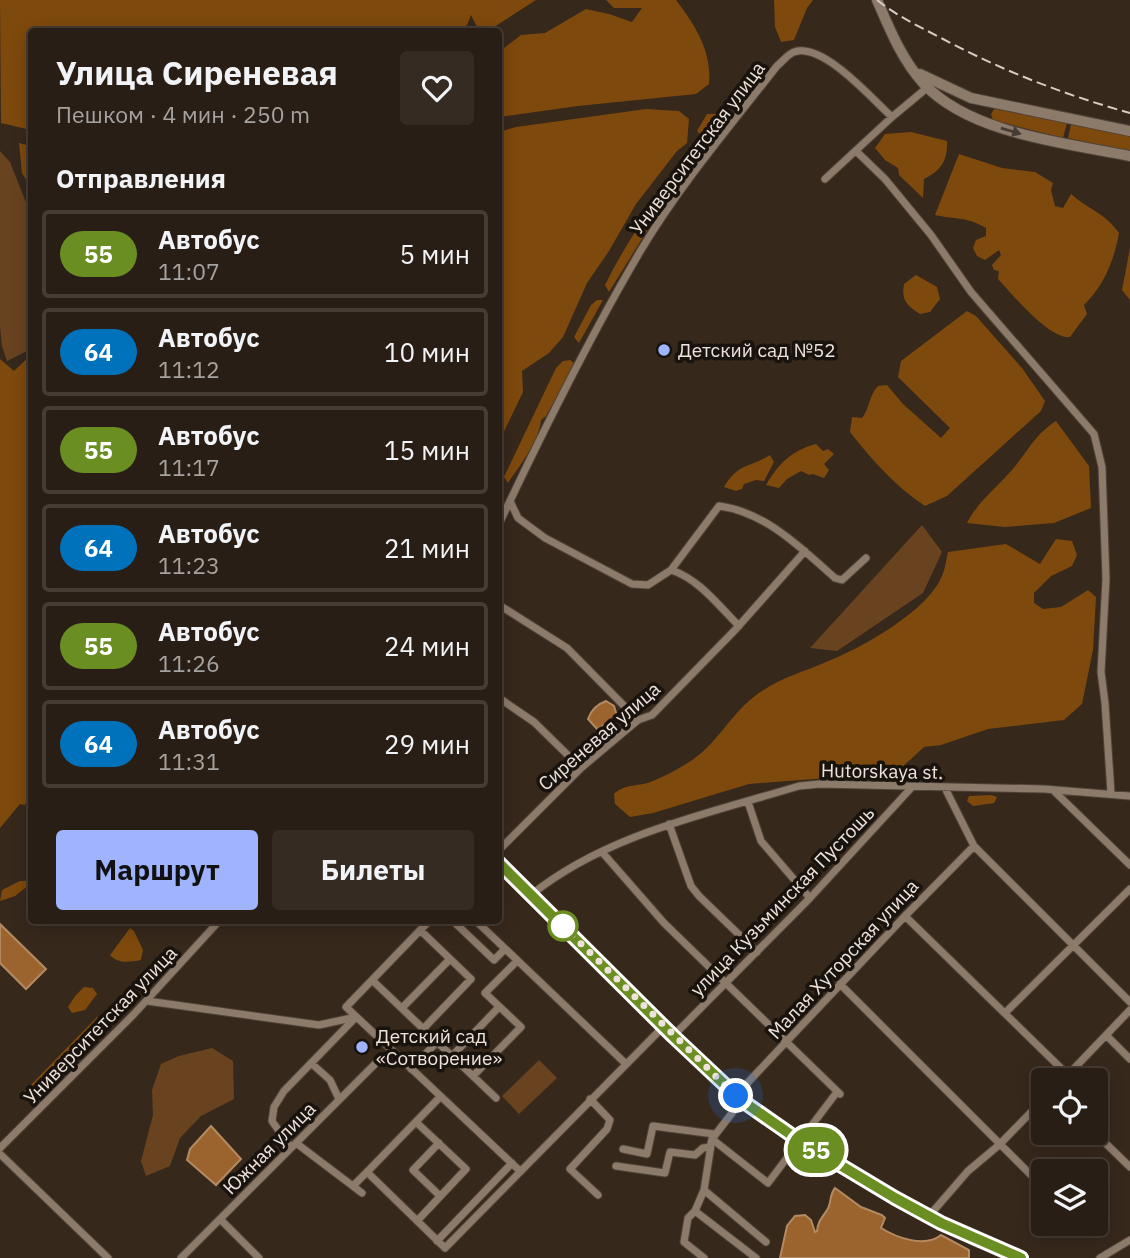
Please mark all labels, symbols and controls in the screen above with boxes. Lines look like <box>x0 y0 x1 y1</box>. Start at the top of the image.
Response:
text: Улица Сиреневая <box>56 51 338 94</box>
button: heart <box>400 51 474 125</box>
street label: Университетская улица <box>624 57 770 239</box>
text: Пешком · 4 мин · 250 m <box>56 99 310 129</box>
one-way arrow <box>1001 126 1023 137</box>
text: Отправления <box>56 161 226 195</box>
text: Автобус <box>158 222 260 256</box>
text: 5 мин <box>400 237 470 271</box>
text: 55 <box>84 238 113 270</box>
text: 11:07 <box>158 256 220 286</box>
text: Автобус <box>158 320 260 354</box>
text: 10 мин <box>384 335 470 369</box>
text: 64 <box>84 336 113 368</box>
place label: Детский сад №52 <box>678 338 836 362</box>
marker: Детский сад №52 <box>656 342 672 358</box>
text: 11:12 <box>158 354 220 384</box>
text: Автобус <box>158 418 260 452</box>
text: 15 мин <box>384 433 470 467</box>
text: 55 <box>84 434 113 466</box>
text: 11:17 <box>158 452 220 482</box>
text: Автобус <box>158 516 260 550</box>
text: 21 мин <box>384 531 470 565</box>
text: 64 <box>84 532 113 564</box>
text: 11:23 <box>158 550 220 580</box>
text: Автобус <box>158 614 260 648</box>
text: 24 мин <box>384 629 470 663</box>
text: 55 <box>84 630 113 662</box>
text: 11:26 <box>158 648 220 678</box>
street label: Сиреневая улица <box>533 676 665 796</box>
text: Автобус <box>158 712 260 746</box>
text: 29 мин <box>384 727 470 761</box>
text: 64 <box>84 728 113 760</box>
text: 11:31 <box>158 746 220 776</box>
street label: Hutorskaya st. <box>821 758 943 784</box>
street label: улица Кузьминская Пустошь <box>685 801 879 1001</box>
button: Маршрут <box>56 830 258 910</box>
button: Билеты <box>272 830 474 910</box>
street label: Малая Хуторская улица <box>763 874 923 1044</box>
unlabelled marker <box>548 911 578 941</box>
street label: Университетская улица <box>18 941 182 1109</box>
place label: Детский сад «Сотворение» <box>376 1024 502 1070</box>
marker: Детский сад «Сотворение» <box>354 1039 370 1055</box>
map controls <box>1031 1068 1108 1236</box>
button: locate <box>1031 1068 1108 1145</box>
your location <box>718 1078 753 1113</box>
street label: Южная улица <box>218 1097 320 1199</box>
line badge: 55 <box>784 1127 848 1173</box>
text: 55 <box>802 1134 830 1166</box>
button: layers <box>1031 1159 1108 1236</box>

